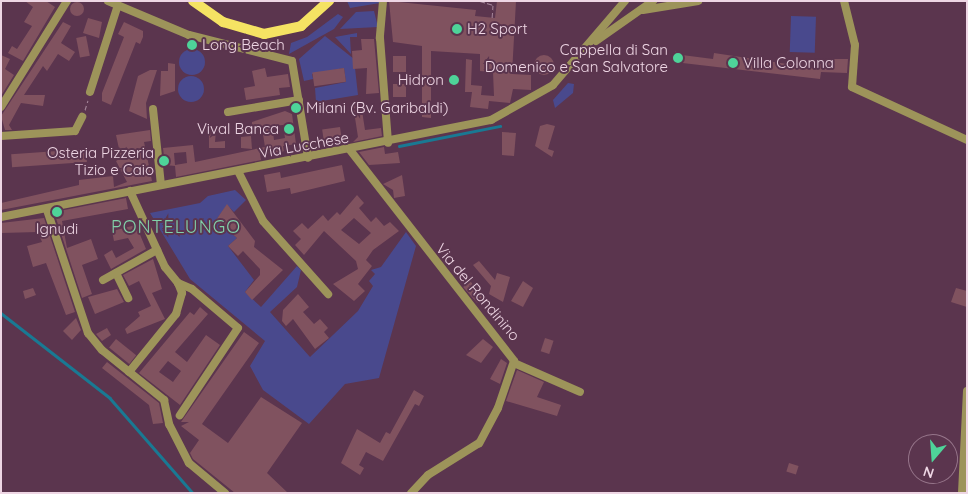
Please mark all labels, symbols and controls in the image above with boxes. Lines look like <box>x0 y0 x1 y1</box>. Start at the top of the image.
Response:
place label: H2 Sport <box>467 20 528 38</box>
marker: H2 Sport <box>451 23 463 35</box>
place label: Long Beach <box>202 36 285 54</box>
marker: Long Beach <box>186 39 198 51</box>
place label: Cappella di San Domenico e San Salvatore <box>485 40 668 75</box>
marker: Cappella di San Domenico e San Salvatore <box>672 52 684 64</box>
place label: Villa Colonna <box>743 54 834 72</box>
marker: Villa Colonna <box>727 57 739 69</box>
place label: Hidron <box>398 71 444 89</box>
marker: Hidron <box>448 74 460 86</box>
place label: Milani (Bv. Garibaldi) <box>306 99 448 117</box>
marker: Milani (Bv. Garibaldi) <box>290 102 302 114</box>
place label: Vival Banca <box>197 120 279 138</box>
marker: Vival Banca <box>283 123 295 135</box>
street label: Via Lucchese <box>258 128 350 162</box>
place label: Osteria Pizzeria Tizio e Caio <box>47 143 154 178</box>
marker: Osteria Pizzeria Tizio e Caio <box>158 155 170 167</box>
marker: Ignudi <box>51 206 63 218</box>
district label: PONTELUNGO <box>110 216 242 238</box>
place label: Ignudi <box>36 220 78 238</box>
street label: Via del Rondinino <box>432 240 524 344</box>
north arrow <box>908 434 958 484</box>
text: N <box>921 462 936 482</box>

